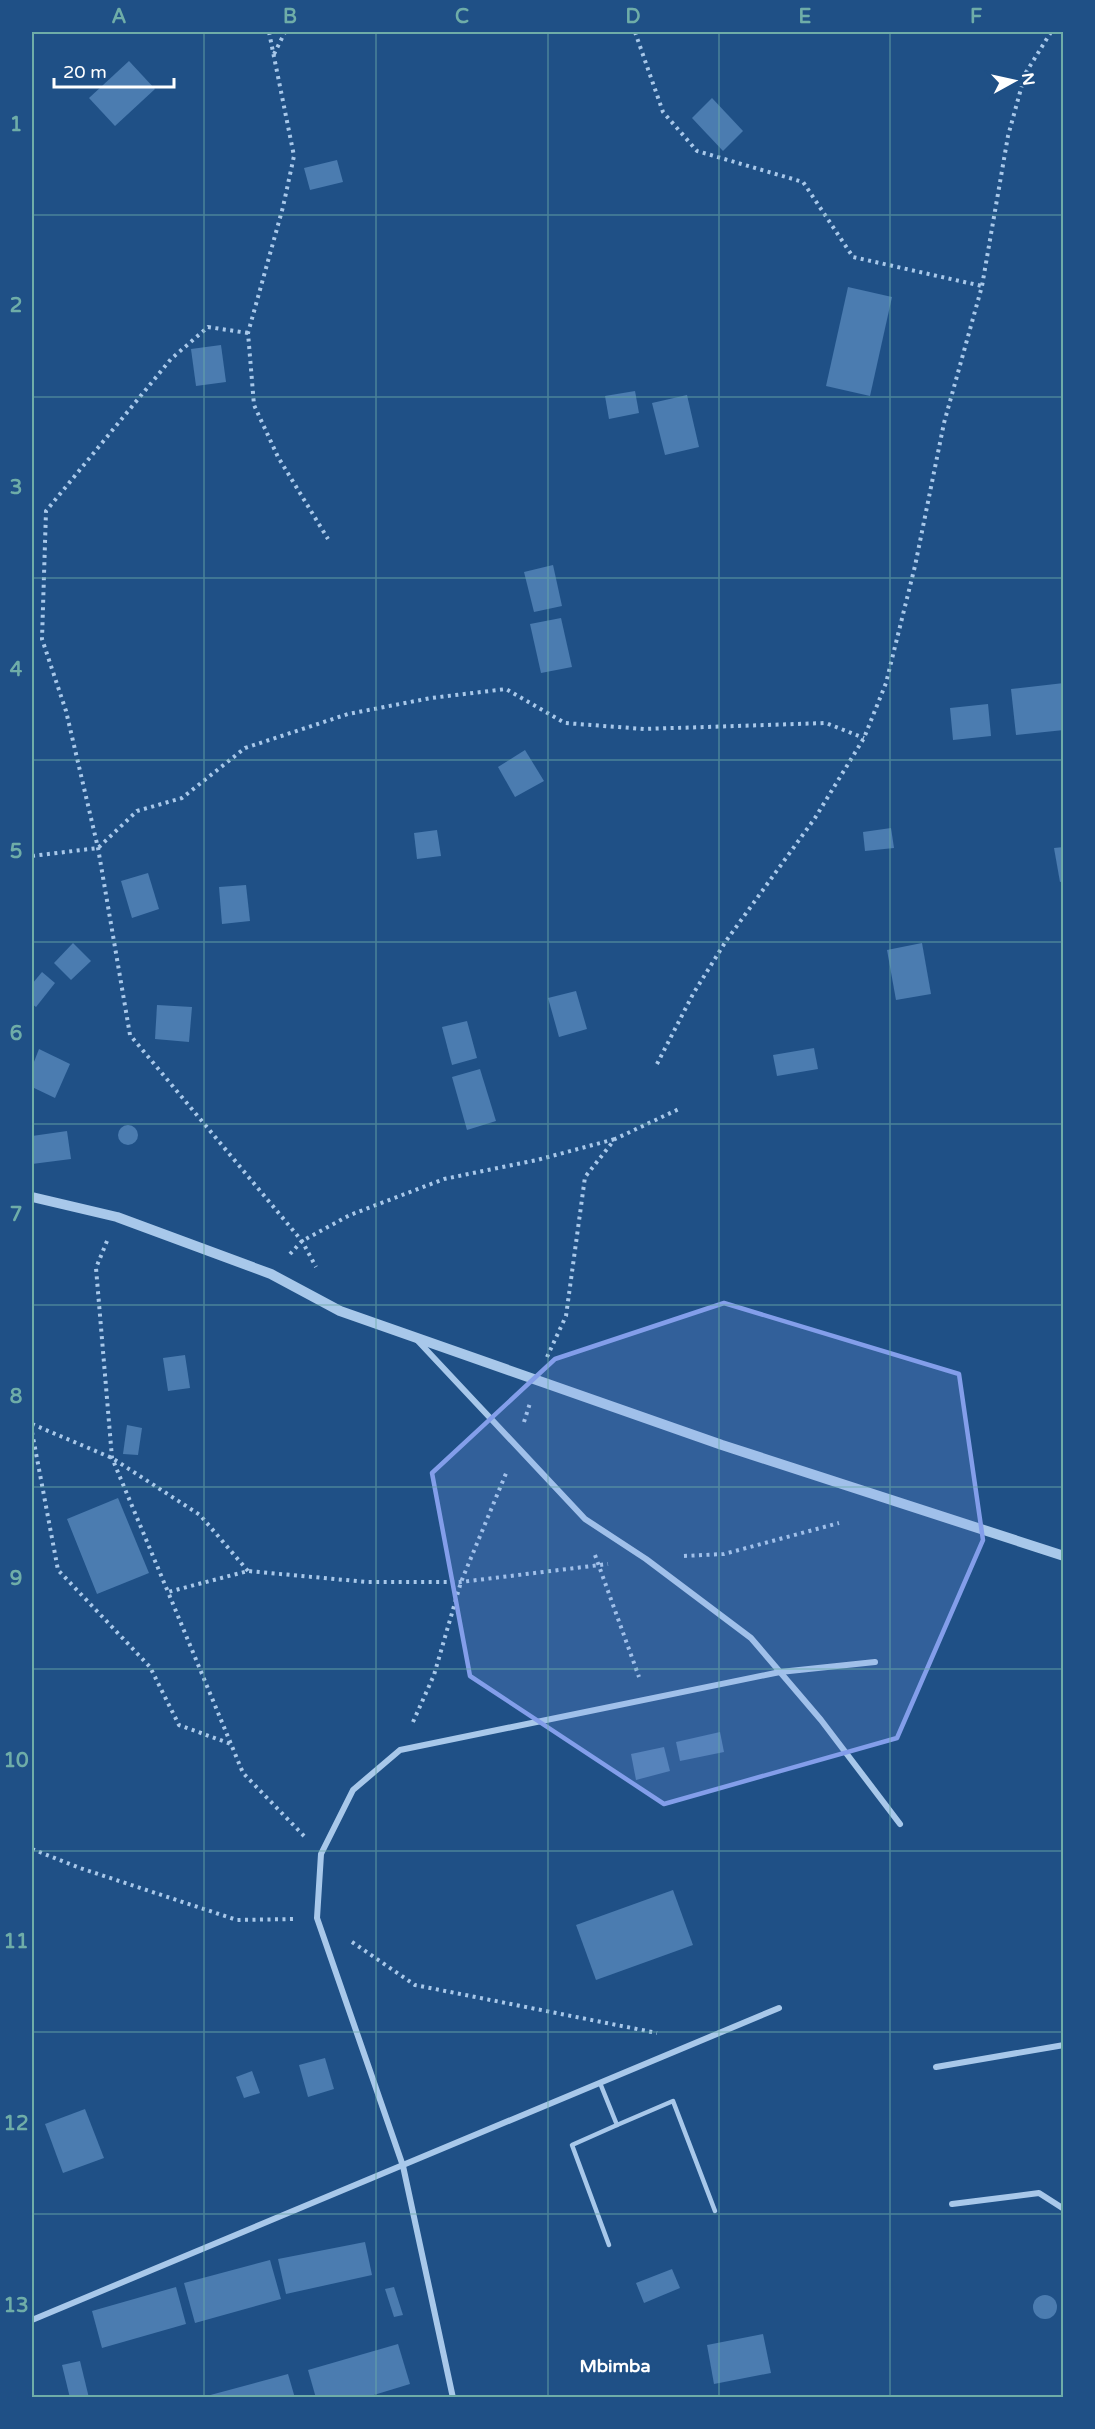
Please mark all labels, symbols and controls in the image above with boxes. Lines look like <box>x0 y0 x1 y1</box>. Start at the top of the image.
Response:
text: A <box>112 5 127 29</box>
text: B <box>283 5 297 29</box>
text: C <box>455 5 469 29</box>
text: D <box>625 5 641 29</box>
text: E <box>799 5 812 29</box>
text: F <box>970 5 982 29</box>
scale bar <box>54 51 174 89</box>
north arrow <box>984 51 1044 111</box>
text: 20 m <box>63 61 107 83</box>
text: N <box>1017 71 1039 87</box>
text: 1 <box>10 113 22 137</box>
text: 2 <box>10 294 22 318</box>
text: 3 <box>10 476 22 500</box>
text: 4 <box>10 658 23 682</box>
text: 5 <box>10 840 22 864</box>
text: 6 <box>10 1022 22 1046</box>
text: 7 <box>10 1203 22 1227</box>
text: 8 <box>10 1385 22 1409</box>
text: 9 <box>10 1567 22 1591</box>
text: 10 <box>3 1749 29 1773</box>
text: 11 <box>3 1930 29 1954</box>
text: 12 <box>3 2112 29 2136</box>
text: 13 <box>3 2294 29 2318</box>
district label: Mbimba <box>579 2355 651 2377</box>

